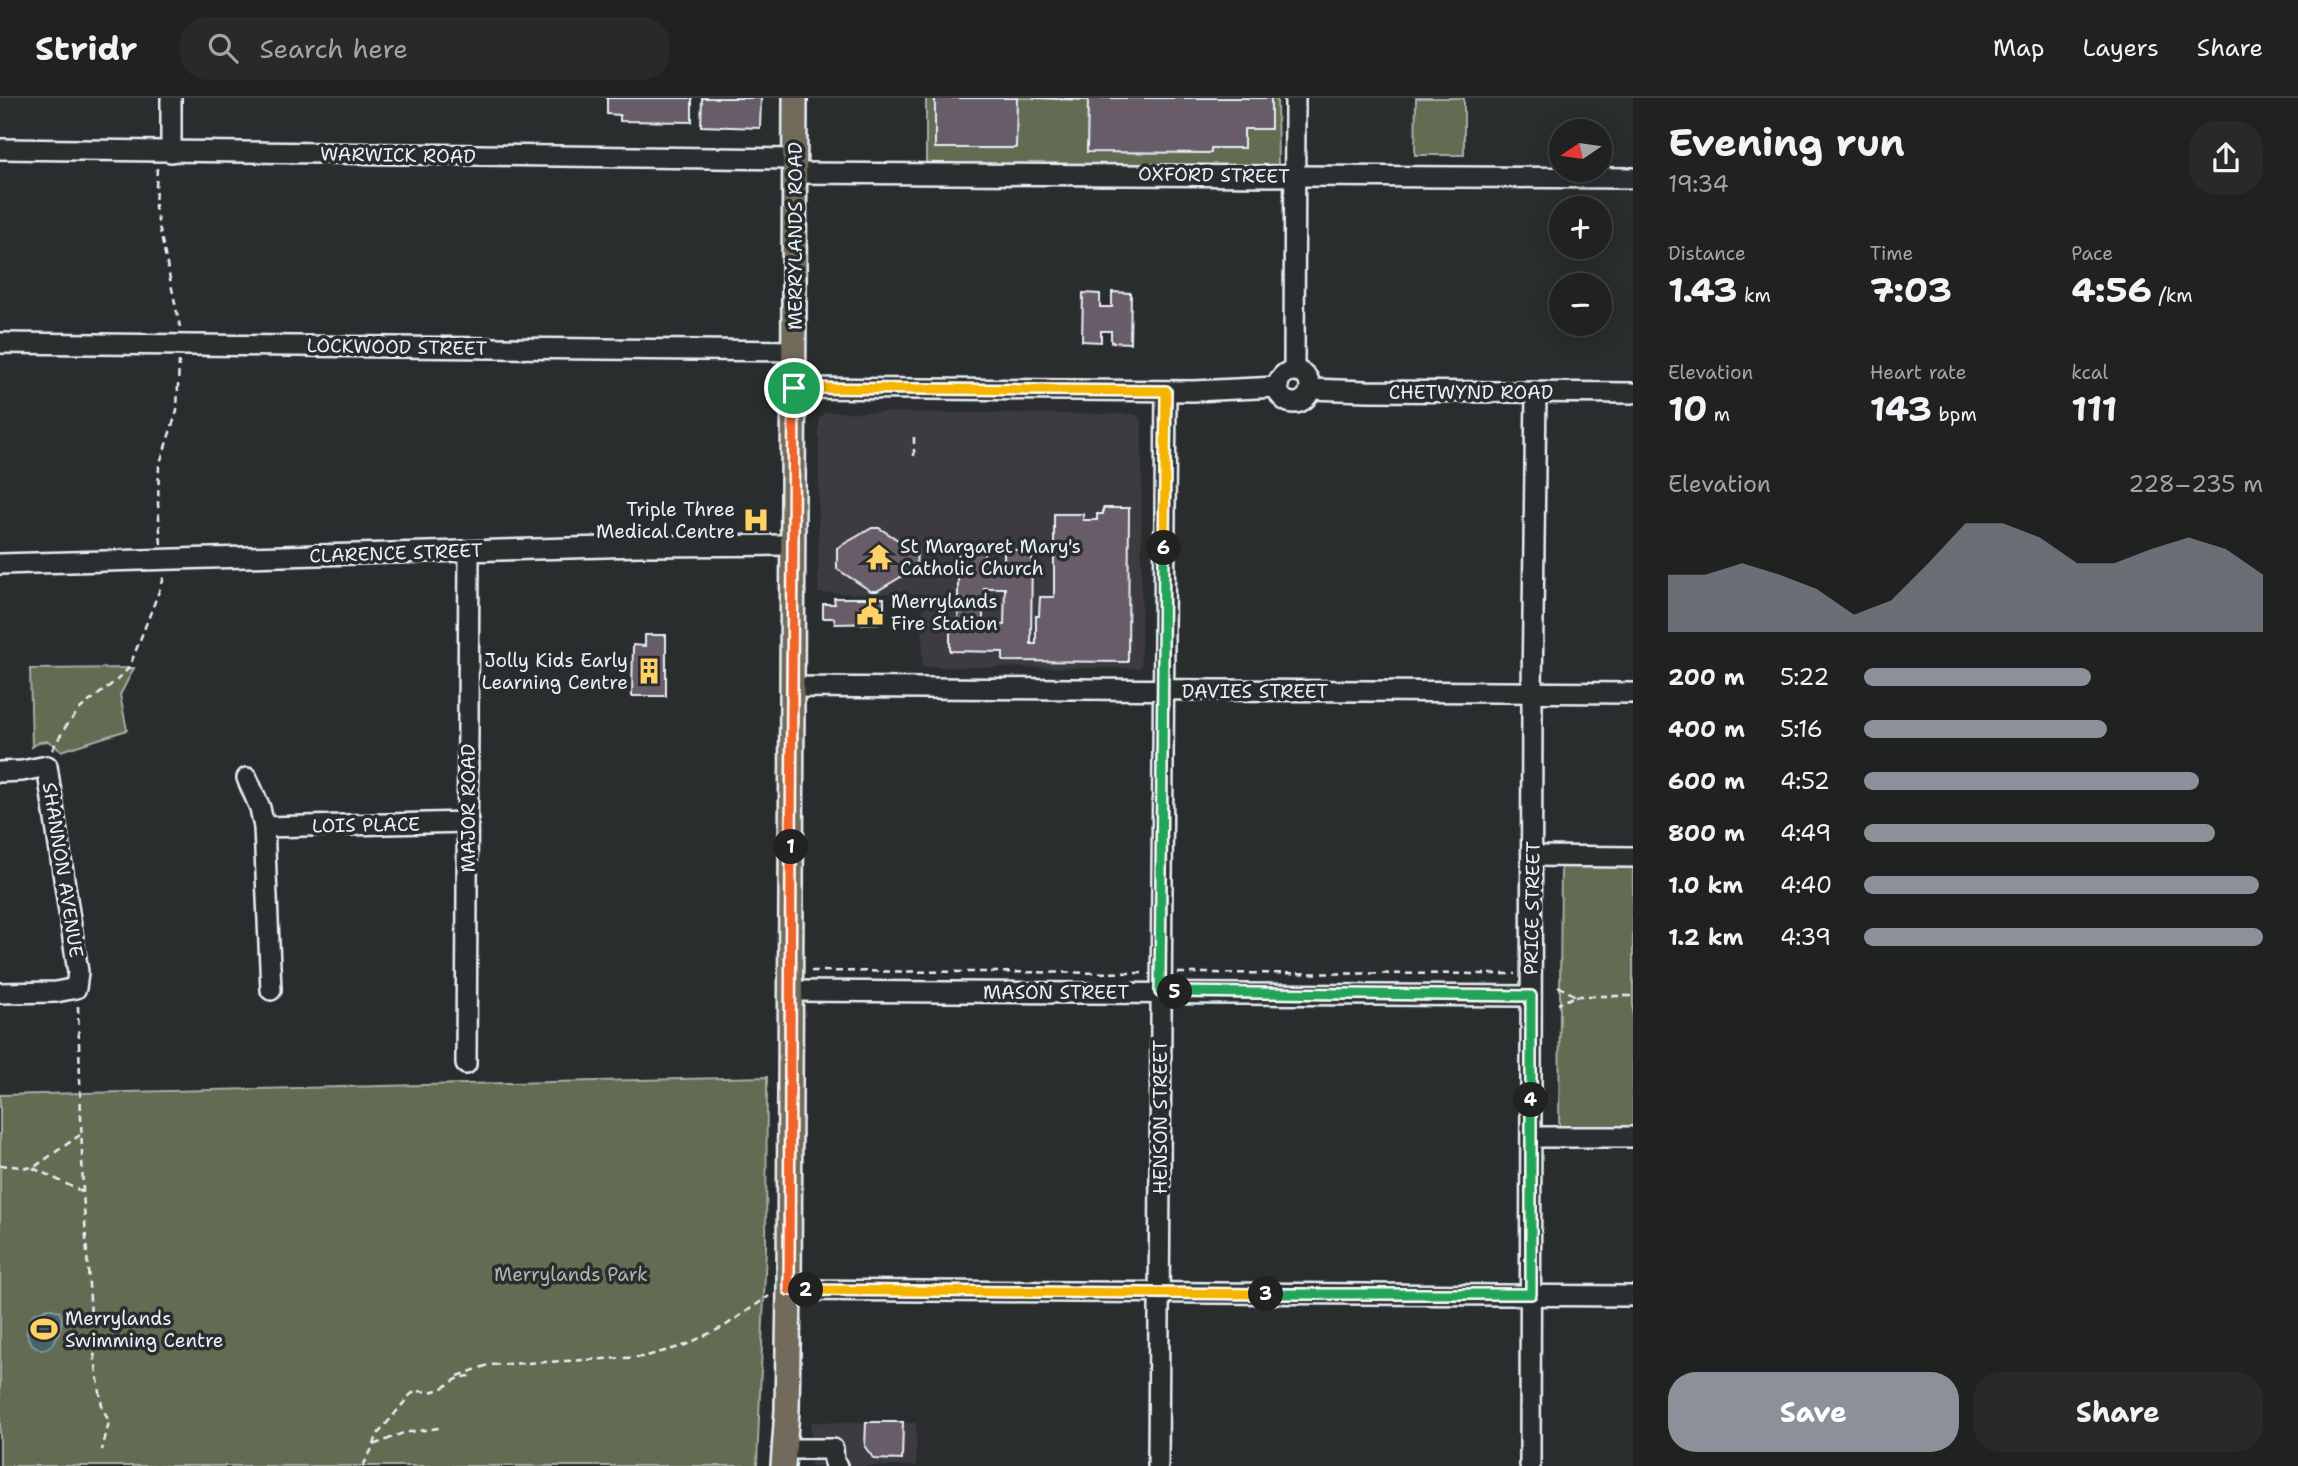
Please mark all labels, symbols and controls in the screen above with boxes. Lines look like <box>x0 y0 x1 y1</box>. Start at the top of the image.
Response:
search box <box>180 17 670 80</box>
text: Stridr <box>35 26 138 71</box>
icon: search <box>204 29 242 67</box>
text: Search here <box>260 31 408 66</box>
text: Map <box>1993 32 2044 64</box>
text: Layers <box>2082 32 2159 64</box>
text: Share <box>2197 32 2263 64</box>
text: Evening run <box>1668 117 1905 168</box>
north arrow <box>1549 119 1612 182</box>
map controls <box>1549 119 1612 336</box>
button: share <box>2189 121 2263 195</box>
street label: WARWICK ROAD <box>320 141 476 169</box>
street label: MERRYLANDS ROAD <box>783 142 808 330</box>
street label: OXFORD STREET <box>1138 161 1290 189</box>
text: 19:34 <box>1668 169 1729 199</box>
button: + <box>1549 196 1612 259</box>
text: Distance <box>1668 241 1746 266</box>
text: Time <box>1870 241 1913 266</box>
text: Pace <box>2071 241 2113 266</box>
text: 1.43 <box>1668 266 1737 313</box>
text: 7:03 <box>1870 266 1952 313</box>
text: 4:56 <box>2071 266 2152 313</box>
button: − <box>1549 273 1612 336</box>
text: km <box>1737 283 1771 308</box>
text: /km <box>2152 283 2193 308</box>
street label: LOCKWOOD STREET <box>306 333 488 361</box>
pin <box>764 358 824 418</box>
text: Elevation <box>1668 360 1753 385</box>
text: Heart rate <box>1870 360 1966 385</box>
text: kcal <box>2071 360 2108 385</box>
icon: arrive <box>775 369 813 407</box>
street label: CHETWYND ROAD <box>1389 380 1553 405</box>
text: 10 <box>1668 385 1707 432</box>
text: 143 <box>1870 385 1932 432</box>
text: 111 <box>2071 385 2117 432</box>
text: m <box>1707 402 1730 427</box>
text: bpm <box>1932 402 1977 427</box>
text: Elevation <box>1668 469 1771 499</box>
text: 228–235 m <box>2128 469 2263 499</box>
place label: Triple Three Medical Centre <box>596 497 735 544</box>
hospital icon: Triple Three Medical Centre <box>741 505 771 535</box>
pin: 6 <box>1146 531 1182 566</box>
place label: St Margaret Mary's Catholic Church <box>900 534 1081 581</box>
text: 6 <box>1157 535 1170 560</box>
street label: CLARENCE STREET <box>309 537 483 569</box>
temple icon: St Margaret Mary's Catholic Church <box>864 542 894 572</box>
place label: Merrylands Fire Station <box>891 589 998 636</box>
public building icon: Merrylands Fire Station <box>855 597 885 627</box>
place label: Jolly Kids Early Learning Centre <box>481 648 628 695</box>
building icon: Jolly Kids Early Learning Centre <box>634 656 664 686</box>
text: 200 m <box>1668 662 1745 692</box>
text: 5:22 <box>1780 662 1829 692</box>
street label: DAVIES STREET <box>1182 679 1329 704</box>
text: 400 m <box>1668 714 1745 744</box>
text: 5:16 <box>1780 714 1823 744</box>
street label: MAJOR ROAD <box>456 744 481 872</box>
text: 600 m <box>1668 766 1745 796</box>
text: 4:52 <box>1780 766 1830 796</box>
street label: SHANNON AVENUE <box>37 781 89 960</box>
street label: LOIS PLACE <box>312 812 420 838</box>
text: 800 m <box>1668 818 1745 848</box>
text: 4:49 <box>1780 818 1831 848</box>
pin: 1 <box>774 830 808 864</box>
text: 1 <box>786 834 795 859</box>
street label: PRICE STREET <box>1518 841 1546 975</box>
text: 1.0 km <box>1668 870 1743 900</box>
text: 4:40 <box>1780 870 1832 900</box>
text: 1.2 km <box>1668 922 1744 952</box>
text: 4:39 <box>1780 922 1831 952</box>
pin: 5 <box>1158 974 1192 1010</box>
text: 5 <box>1169 979 1180 1004</box>
street label: MASON STREET <box>983 980 1129 1005</box>
street label: HENSON STREET <box>1148 1040 1173 1194</box>
pin: 4 <box>1514 1082 1548 1118</box>
text: 4 <box>1524 1087 1537 1112</box>
park label: Merrylands Park <box>494 1262 648 1287</box>
pin: 2 <box>788 1272 824 1308</box>
pin: 3 <box>1248 1276 1284 1312</box>
text: 2 <box>799 1277 812 1302</box>
text: 3 <box>1259 1281 1272 1306</box>
place label: Merrylands Swimming Centre <box>65 1306 224 1353</box>
sports icon: Merrylands Swimming Centre <box>29 1314 59 1344</box>
button: Save <box>1668 1372 1959 1452</box>
button: Share <box>1973 1372 2263 1452</box>

